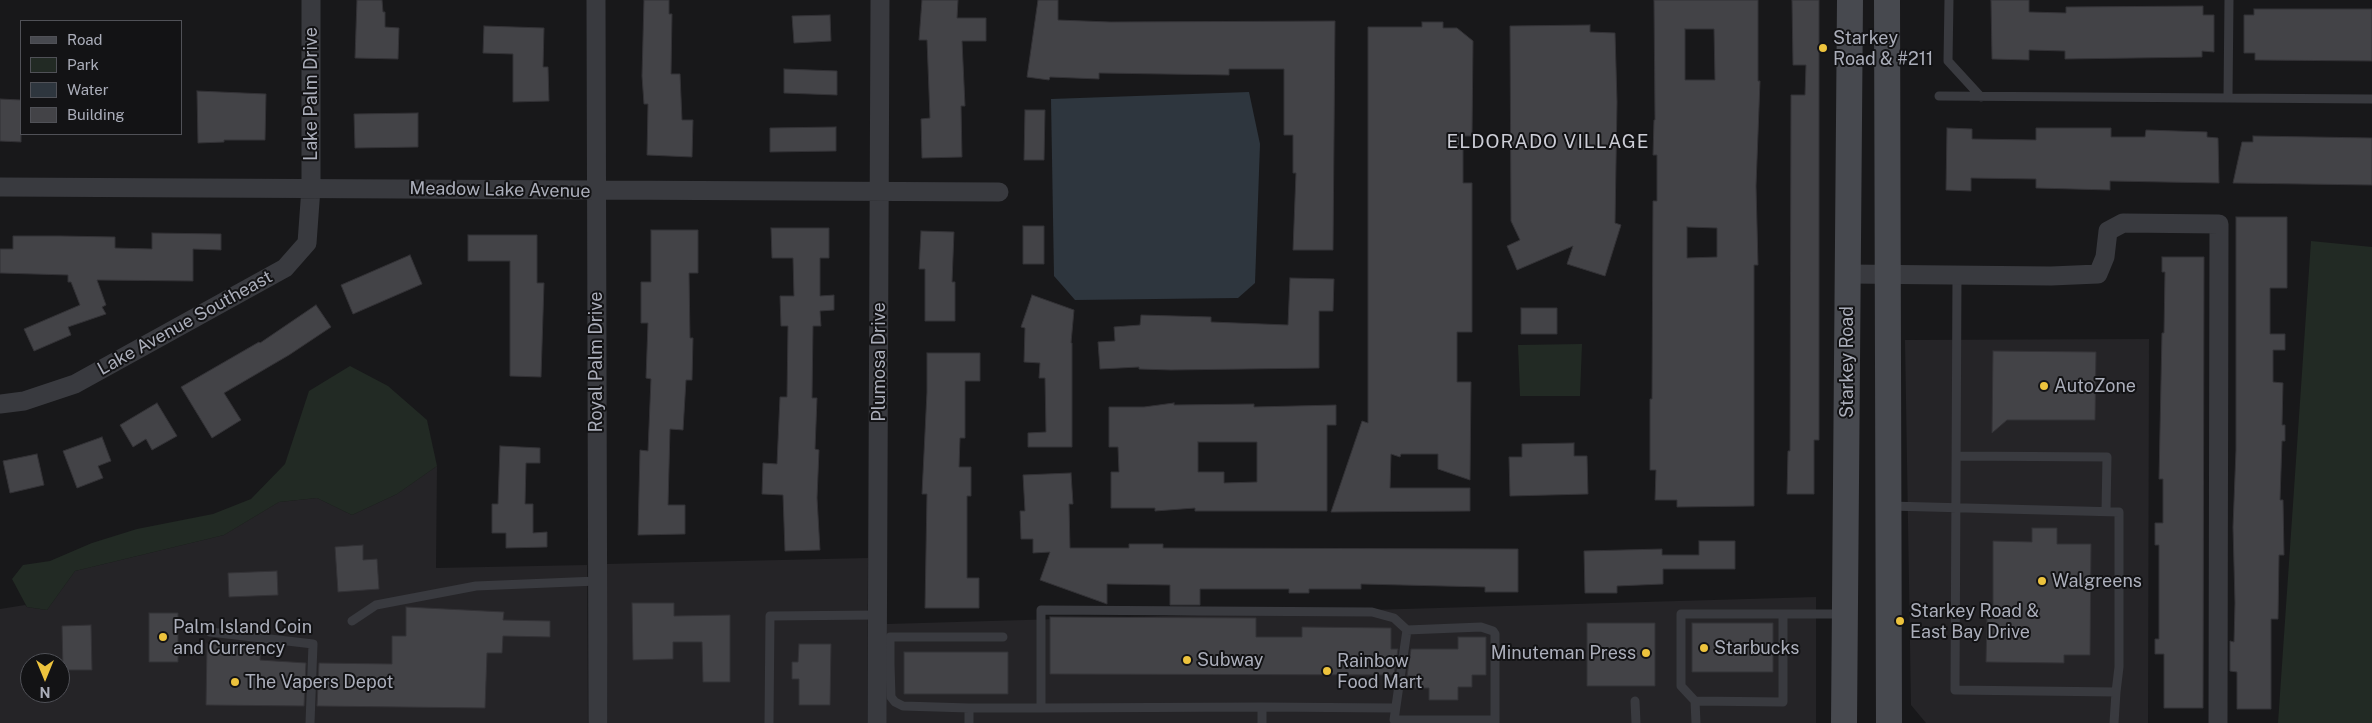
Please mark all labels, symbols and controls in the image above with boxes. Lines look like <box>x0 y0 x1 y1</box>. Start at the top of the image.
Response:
legend <box>20 20 182 135</box>
street label: Lake Palm Drive <box>300 27 322 161</box>
place label: Starkey Road & #211 <box>1833 27 1933 70</box>
text: Road <box>67 31 103 48</box>
marker: Starkey Road & #211 <box>1817 42 1829 54</box>
text: Park <box>67 56 99 73</box>
text: Water <box>67 81 109 98</box>
text: Building <box>67 106 125 123</box>
district label: ELDORADO VILLAGE <box>1444 131 1652 153</box>
street label: Meadow Lake Avenue <box>409 178 591 202</box>
street label: Lake Avenue Southeast <box>94 266 276 380</box>
street label: Royal Palm Drive <box>585 292 607 432</box>
street label: Plumosa Drive <box>868 302 890 422</box>
street label: Starkey Road <box>1836 306 1858 418</box>
place label: AutoZone <box>2054 375 2136 397</box>
marker: AutoZone <box>2038 380 2050 392</box>
place label: Walgreens <box>2052 570 2142 592</box>
marker: Walgreens <box>2036 575 2048 587</box>
place label: Starkey Road & East Bay Drive <box>1910 600 2039 642</box>
marker: Starkey Road & East Bay Drive <box>1894 615 1906 627</box>
place label: Palm Island Coin and Currency <box>173 616 312 659</box>
marker: Palm Island Coin and Currency <box>157 631 169 643</box>
place label: Starbucks <box>1714 637 1799 659</box>
place label: Minuteman Press <box>1491 642 1636 664</box>
marker: Starbucks <box>1698 642 1710 654</box>
marker: Minuteman Press <box>1640 647 1652 659</box>
place label: Subway <box>1197 649 1263 671</box>
place label: Rainbow Food Mart <box>1337 650 1422 692</box>
north arrow <box>20 653 70 703</box>
marker: Subway <box>1181 654 1193 666</box>
marker: Rainbow Food Mart <box>1321 665 1333 677</box>
place label: The Vapers Depot <box>245 671 393 693</box>
marker: The Vapers Depot <box>229 676 241 688</box>
text: N <box>40 684 50 700</box>

